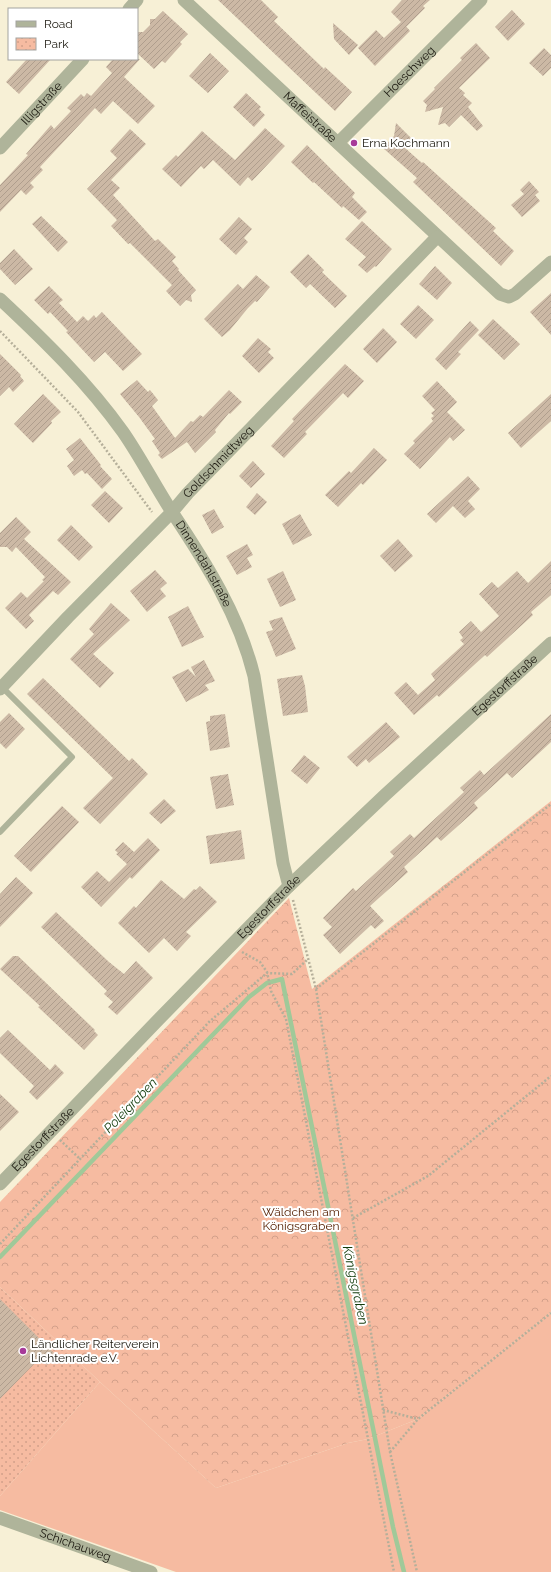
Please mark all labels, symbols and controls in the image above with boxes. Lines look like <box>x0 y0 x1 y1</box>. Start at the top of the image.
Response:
legend <box>8 8 138 60</box>
text: Road <box>44 17 73 31</box>
text: Park <box>44 37 69 51</box>
street label: Hoeschweg <box>381 43 438 100</box>
street label: Illigstraße <box>18 79 65 128</box>
street label: Maffeistraße <box>280 89 339 145</box>
place label: Erna Kochmann <box>362 136 450 150</box>
marker: Erna Kochmann <box>349 138 359 148</box>
street label: Goldschmidtweg <box>180 423 256 501</box>
street label: Dinnendahlstraße <box>173 518 234 609</box>
street label: Egestorffstraße <box>469 652 541 719</box>
street label: Egestorffstraße <box>234 872 303 942</box>
water label: Poleigraben <box>101 1075 160 1136</box>
street label: Egestorffstraße <box>9 1104 77 1174</box>
park label: Wäldchen am Königsgraben <box>262 1205 340 1233</box>
water label: Königsgraben <box>340 1244 371 1326</box>
place label: Ländlicher Reiterverein Lichtenrade e.V. <box>31 1337 159 1365</box>
marker: Ländlicher Reiterverein Lichtenrade e.V. <box>18 1346 28 1356</box>
street label: Schichauweg <box>38 1526 113 1564</box>

